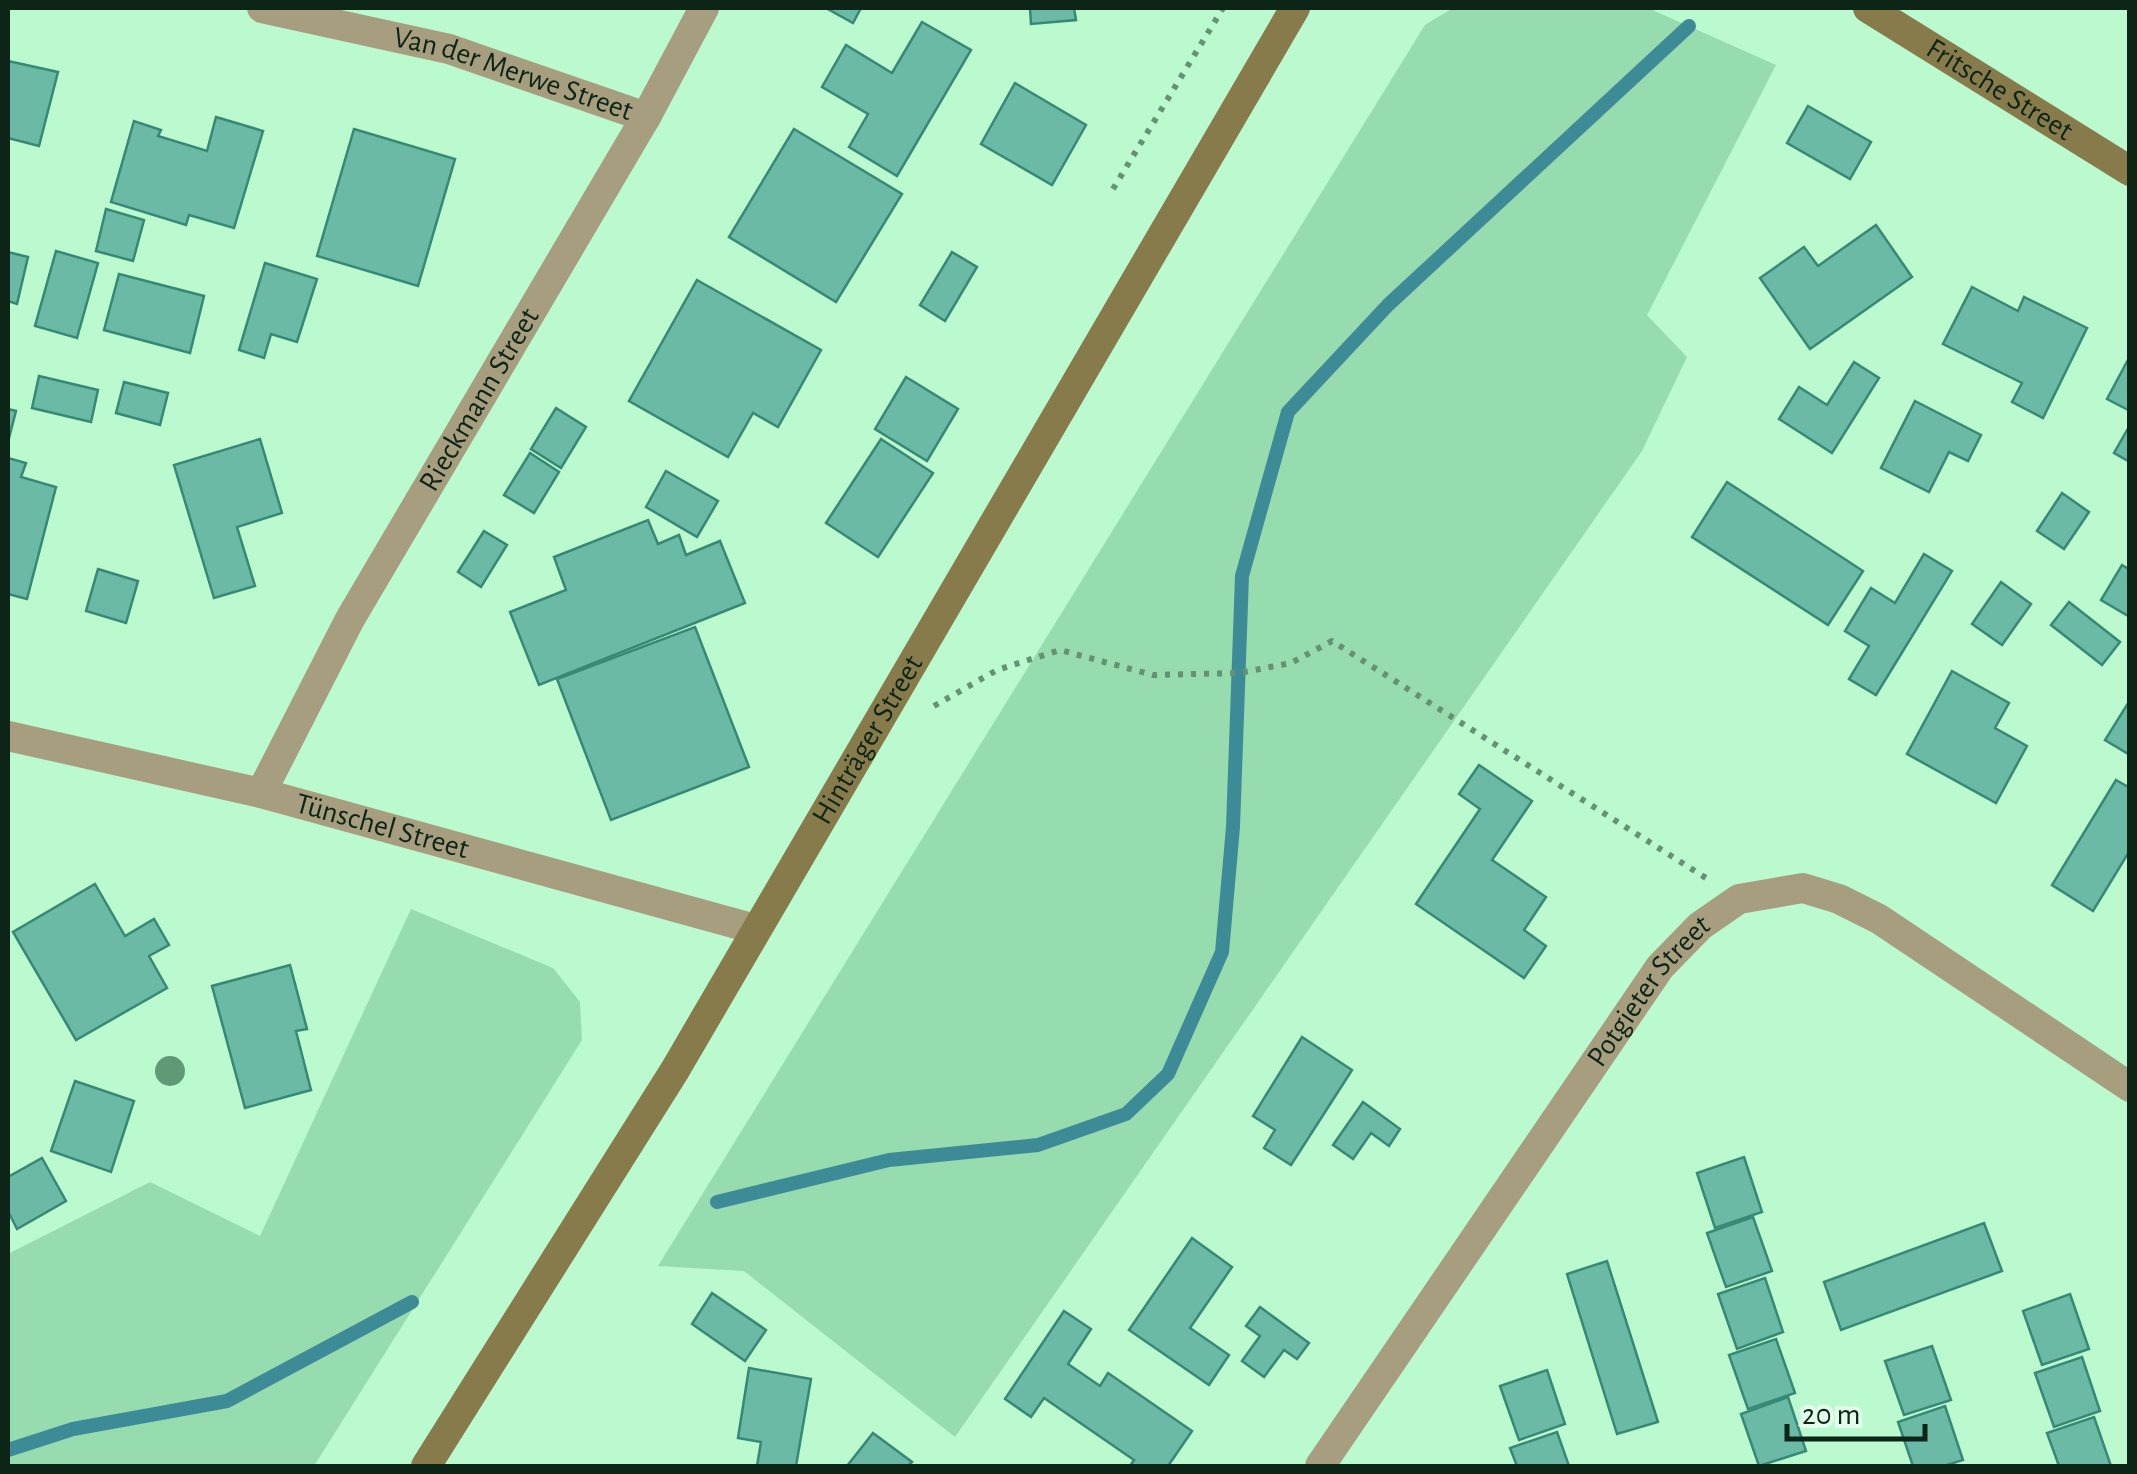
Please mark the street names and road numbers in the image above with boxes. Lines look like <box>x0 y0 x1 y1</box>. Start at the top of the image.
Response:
street label: Van der Merwe Street <box>391 22 637 126</box>
street label: Fritsche Street <box>1921 33 2078 147</box>
street label: Rieckmann Street <box>414 303 545 496</box>
street label: Hinträger Street <box>807 650 929 829</box>
street label: Tünschel Street <box>292 788 472 865</box>
street label: Potgieter Street <box>1582 909 1715 1072</box>

